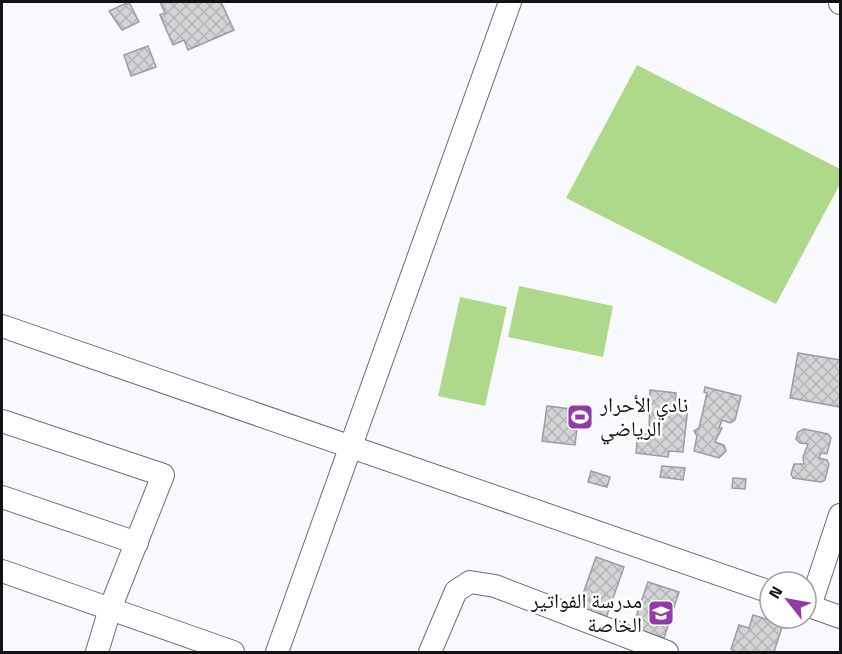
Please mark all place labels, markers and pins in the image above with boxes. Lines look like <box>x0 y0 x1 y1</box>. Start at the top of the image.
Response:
place label: نادي الأحرار الرياضي <box>599 388 688 445</box>
sports icon: نادي الأحرار الرياضي <box>565 402 595 432</box>
place label: مدرسة الفواتير الخاصة <box>530 584 642 640</box>
school or university icon: مدرسة الفواتير الخاصة <box>646 598 676 628</box>

